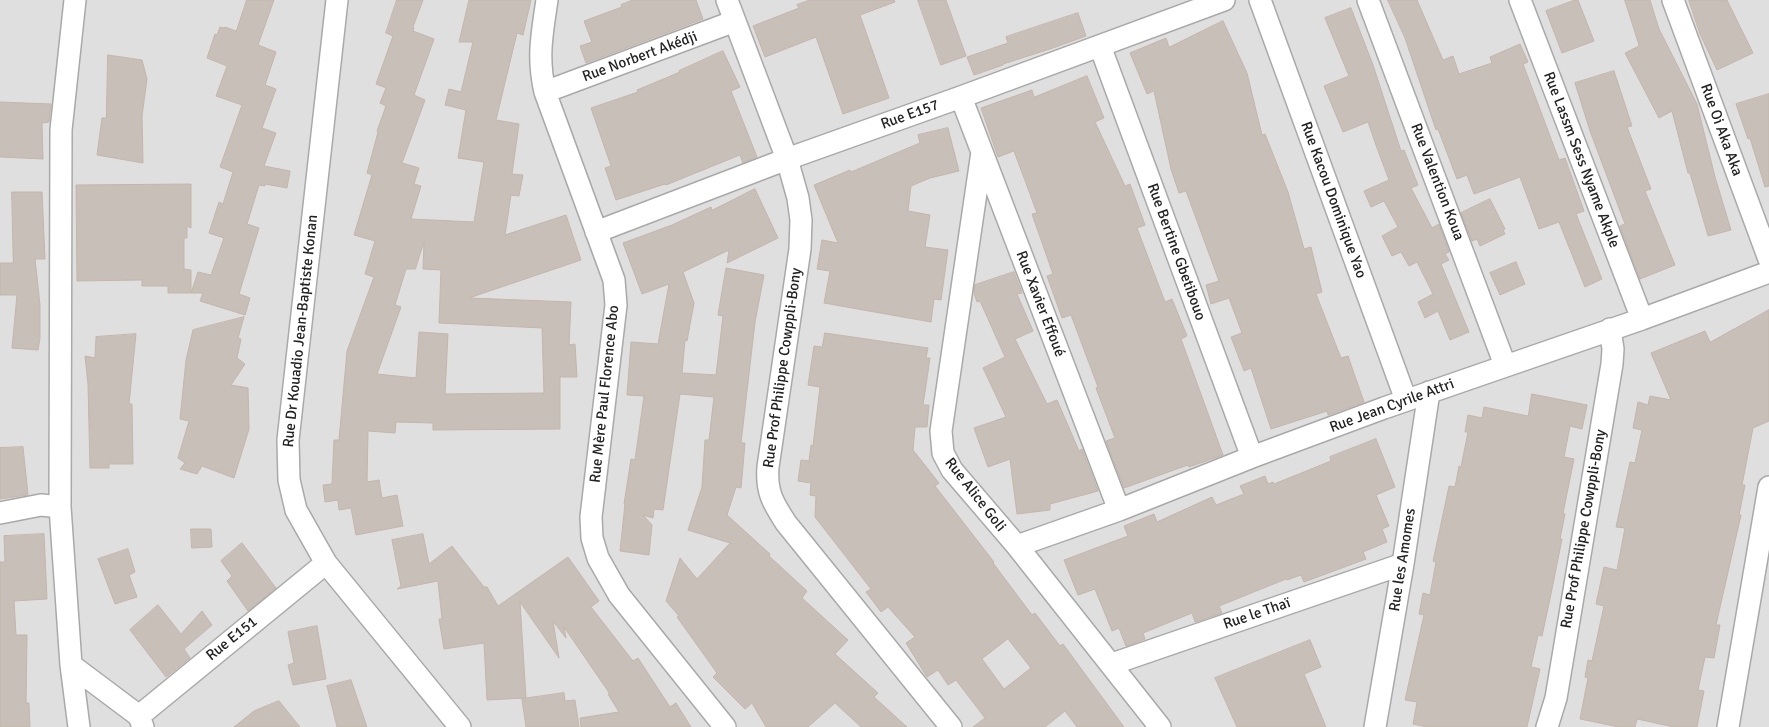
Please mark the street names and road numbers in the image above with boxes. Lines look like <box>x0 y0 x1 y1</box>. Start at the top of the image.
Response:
street label: Rue Norbert Akédji <box>580 28 700 86</box>
street label: Rue Lassm Sess Nyame Akple <box>1539 69 1623 251</box>
street label: Rue Oi Aka Aka <box>1696 81 1746 179</box>
street label: Rue E157 <box>879 96 941 134</box>
street label: Rue Kacou Dominique Yao <box>1296 119 1370 281</box>
street label: Rue Valention Koua <box>1406 121 1468 243</box>
street label: Rue Bertine Gbetibouo <box>1143 181 1209 323</box>
street label: Rue Dr Kouadio Jean-Baptiste Konan <box>280 214 322 448</box>
street label: Rue Xavier Effoué <box>1012 248 1068 360</box>
street label: Rue Prof Philippe Cowppli-Bony <box>760 267 806 469</box>
street label: Rue Mère Paul Florence Abo <box>587 304 623 484</box>
street label: Rue Jean Cyrile Attri <box>1327 375 1457 437</box>
street label: Rue Prof Philippe Cowppli-Bony <box>1558 428 1610 630</box>
street label: Rue Alice Goli <box>941 455 1009 535</box>
street label: Rue les Amomes <box>1386 507 1420 613</box>
street label: Rue le Thaï <box>1221 594 1293 634</box>
street label: Rue E151 <box>203 613 261 665</box>

